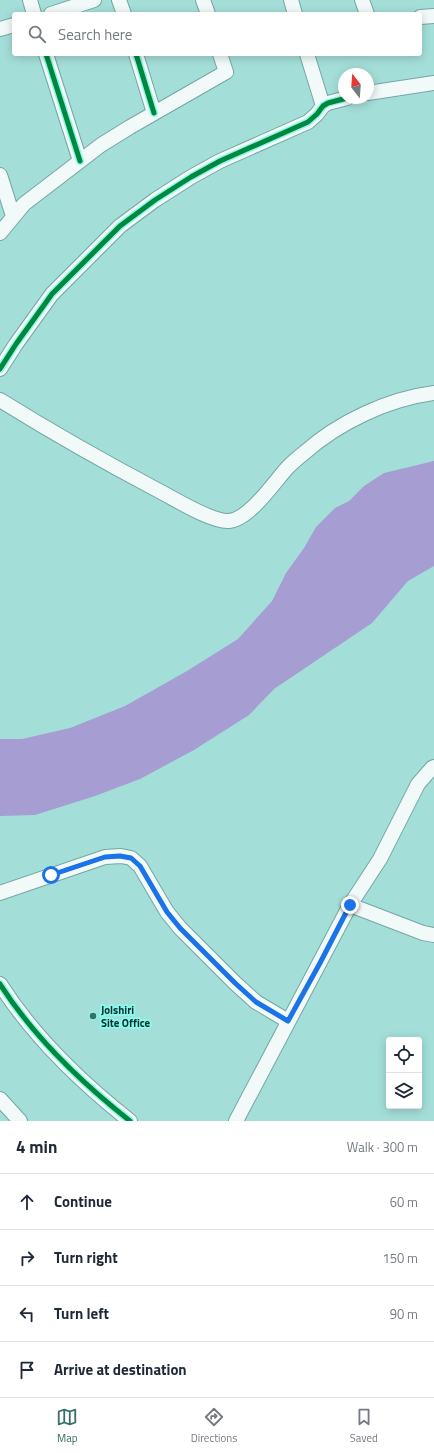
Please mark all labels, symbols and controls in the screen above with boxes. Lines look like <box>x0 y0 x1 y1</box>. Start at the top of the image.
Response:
search box <box>12 12 422 56</box>
icon: search <box>26 23 48 45</box>
text: Search here <box>58 23 132 46</box>
north arrow <box>338 68 374 104</box>
route start <box>42 866 60 884</box>
route end <box>341 896 359 914</box>
place label: Jolshiri Site Office <box>101 1002 151 1031</box>
marker: Jolshiri Site Office <box>88 1011 98 1021</box>
map controls <box>386 1037 422 1109</box>
button: locate <box>386 1037 422 1073</box>
button: layers <box>386 1073 422 1109</box>
text: 4 min <box>16 1134 57 1160</box>
text: Walk · 300 m <box>347 1137 418 1157</box>
text: Continue <box>54 1190 112 1213</box>
icon: ahead <box>16 1191 38 1213</box>
text: 60 m <box>390 1192 418 1212</box>
text: Turn right <box>54 1246 118 1269</box>
icon: right <box>16 1247 38 1269</box>
text: 150 m <box>382 1248 418 1268</box>
text: Turn left <box>54 1302 109 1325</box>
icon: left <box>16 1303 38 1325</box>
text: 90 m <box>390 1304 418 1324</box>
text: Arrive at destination <box>54 1358 187 1381</box>
icon: arrive <box>16 1359 38 1381</box>
tab: Map <box>56 1406 78 1446</box>
tab: Directions <box>191 1406 237 1446</box>
tab: Saved <box>350 1406 378 1446</box>

